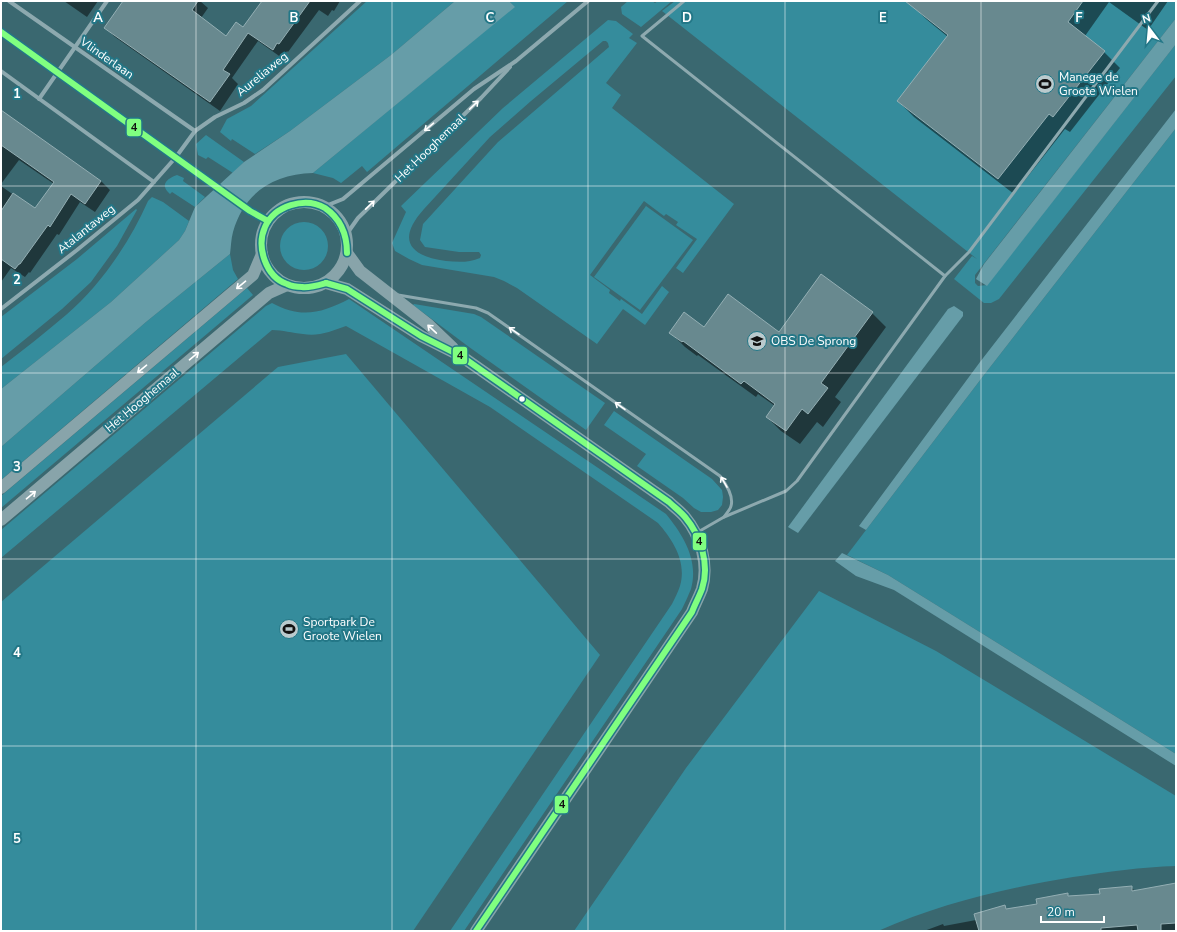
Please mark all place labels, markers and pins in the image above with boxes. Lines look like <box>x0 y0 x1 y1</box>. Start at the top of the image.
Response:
place label: Manege de Groote Wielen <box>1059 69 1138 99</box>
sports icon: Manege de Groote Wielen <box>1034 73 1056 95</box>
school or university icon: OBS De Sprong <box>746 330 768 352</box>
place label: OBS De Sprong <box>771 333 856 349</box>
unlabelled marker <box>517 394 527 404</box>
place label: Sportpark De Groote Wielen <box>303 614 382 644</box>
sports icon: Sportpark De Groote Wielen <box>278 618 300 640</box>

